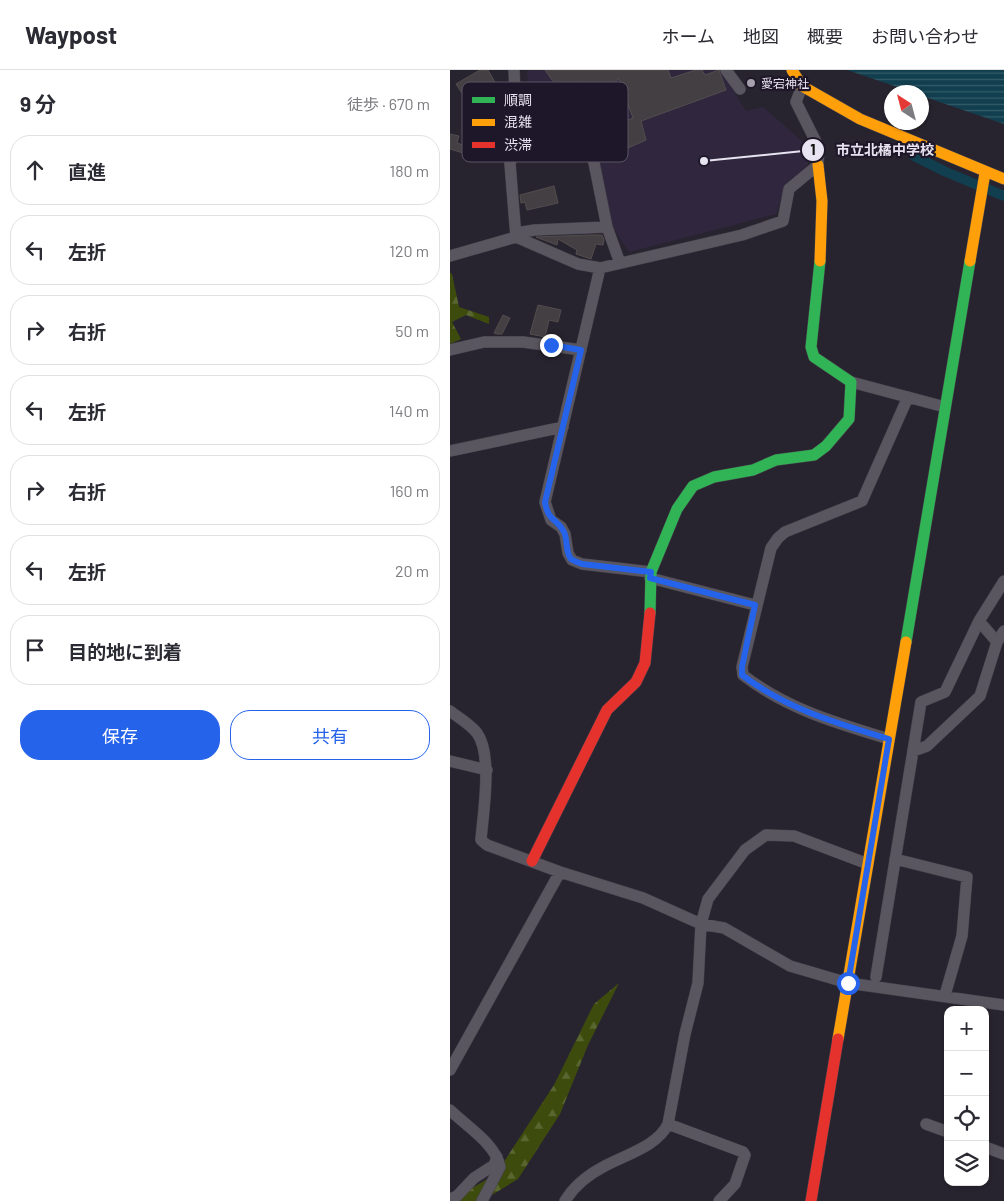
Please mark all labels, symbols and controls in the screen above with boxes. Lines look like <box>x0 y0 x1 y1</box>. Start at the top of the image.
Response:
text: Waypost <box>25 20 117 49</box>
text: ホーム <box>662 25 715 47</box>
text: 地図 <box>743 25 779 47</box>
text: 概要 <box>807 25 843 47</box>
text: お問い合わせ <box>871 25 979 47</box>
place label: 愛宕神社 <box>761 76 809 90</box>
marker: 愛宕神社 <box>745 77 757 89</box>
legend <box>462 82 628 162</box>
north arrow <box>884 85 929 130</box>
text: 9 分 <box>20 91 56 116</box>
text: 順調 <box>504 91 532 108</box>
text: 徒歩 · 670 m <box>347 94 430 113</box>
text: 混雑 <box>504 113 532 130</box>
callout: 市立北橘中学校 <box>801 135 944 164</box>
text: 渋滞 <box>504 136 532 153</box>
text: 1 <box>810 140 816 158</box>
text: 市立北橘中学校 <box>836 141 934 158</box>
icon: ahead <box>21 156 49 184</box>
text: 直進 <box>68 160 106 183</box>
text: 180 m <box>390 161 429 180</box>
icon: left <box>21 236 49 264</box>
text: 左折 <box>68 240 106 263</box>
text: 120 m <box>389 241 429 260</box>
icon: right <box>21 316 49 344</box>
text: 右折 <box>68 320 106 343</box>
text: 50 m <box>395 321 429 340</box>
route end <box>540 334 563 357</box>
icon: left <box>21 396 49 424</box>
text: 左折 <box>68 400 106 423</box>
text: 140 m <box>389 401 429 420</box>
icon: right <box>21 476 49 504</box>
text: 右折 <box>68 480 106 503</box>
text: 160 m <box>390 481 429 500</box>
icon: left <box>21 556 49 584</box>
text: 左折 <box>68 560 106 583</box>
text: 20 m <box>395 561 429 580</box>
icon: arrive <box>21 636 49 664</box>
text: 目的地に到着 <box>68 640 182 663</box>
button: 保存 <box>20 710 220 760</box>
button: 共有 <box>230 710 430 760</box>
route start <box>837 972 860 995</box>
map controls <box>944 1006 989 1186</box>
button: + <box>944 1006 989 1051</box>
button: − <box>944 1051 989 1096</box>
button: locate <box>944 1096 989 1141</box>
button: layers <box>944 1141 989 1186</box>

